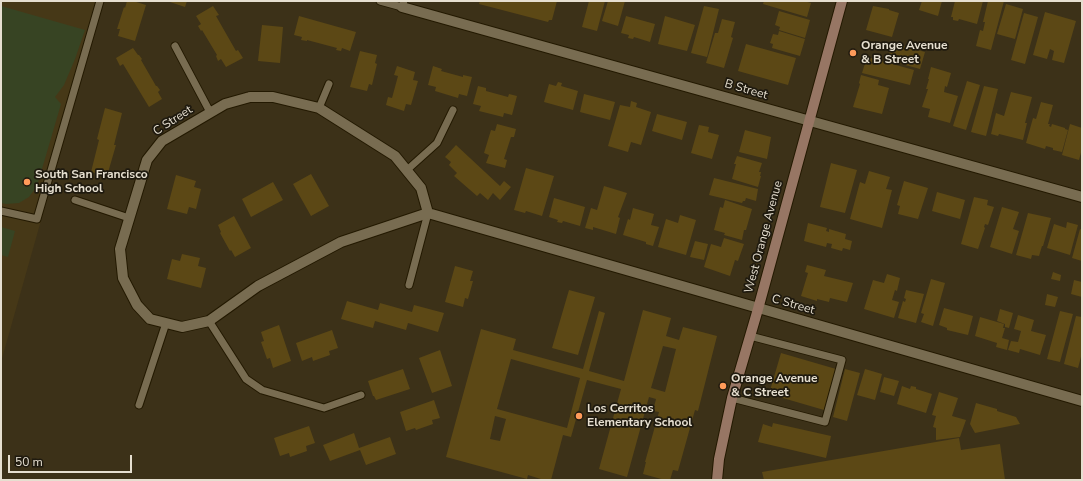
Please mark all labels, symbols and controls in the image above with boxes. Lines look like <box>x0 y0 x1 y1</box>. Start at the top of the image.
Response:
place label: Orange Avenue & B Street <box>861 39 947 67</box>
marker: Orange Avenue & B Street <box>848 48 858 58</box>
street label: B Street <box>723 77 769 103</box>
street label: C Street <box>151 103 195 139</box>
place label: South San Francisco High School <box>35 168 148 196</box>
marker: South San Francisco High School <box>22 177 32 187</box>
street label: West Orange Avenue <box>742 179 786 295</box>
street label: C Street <box>770 292 816 318</box>
place label: Orange Avenue & C Street <box>731 372 817 400</box>
marker: Orange Avenue & C Street <box>718 381 728 391</box>
place label: Los Cerritos Elementary School <box>587 402 692 430</box>
marker: Los Cerritos Elementary School <box>574 411 584 421</box>
scale bar <box>10 447 134 473</box>
text: 50 m <box>15 454 43 470</box>

